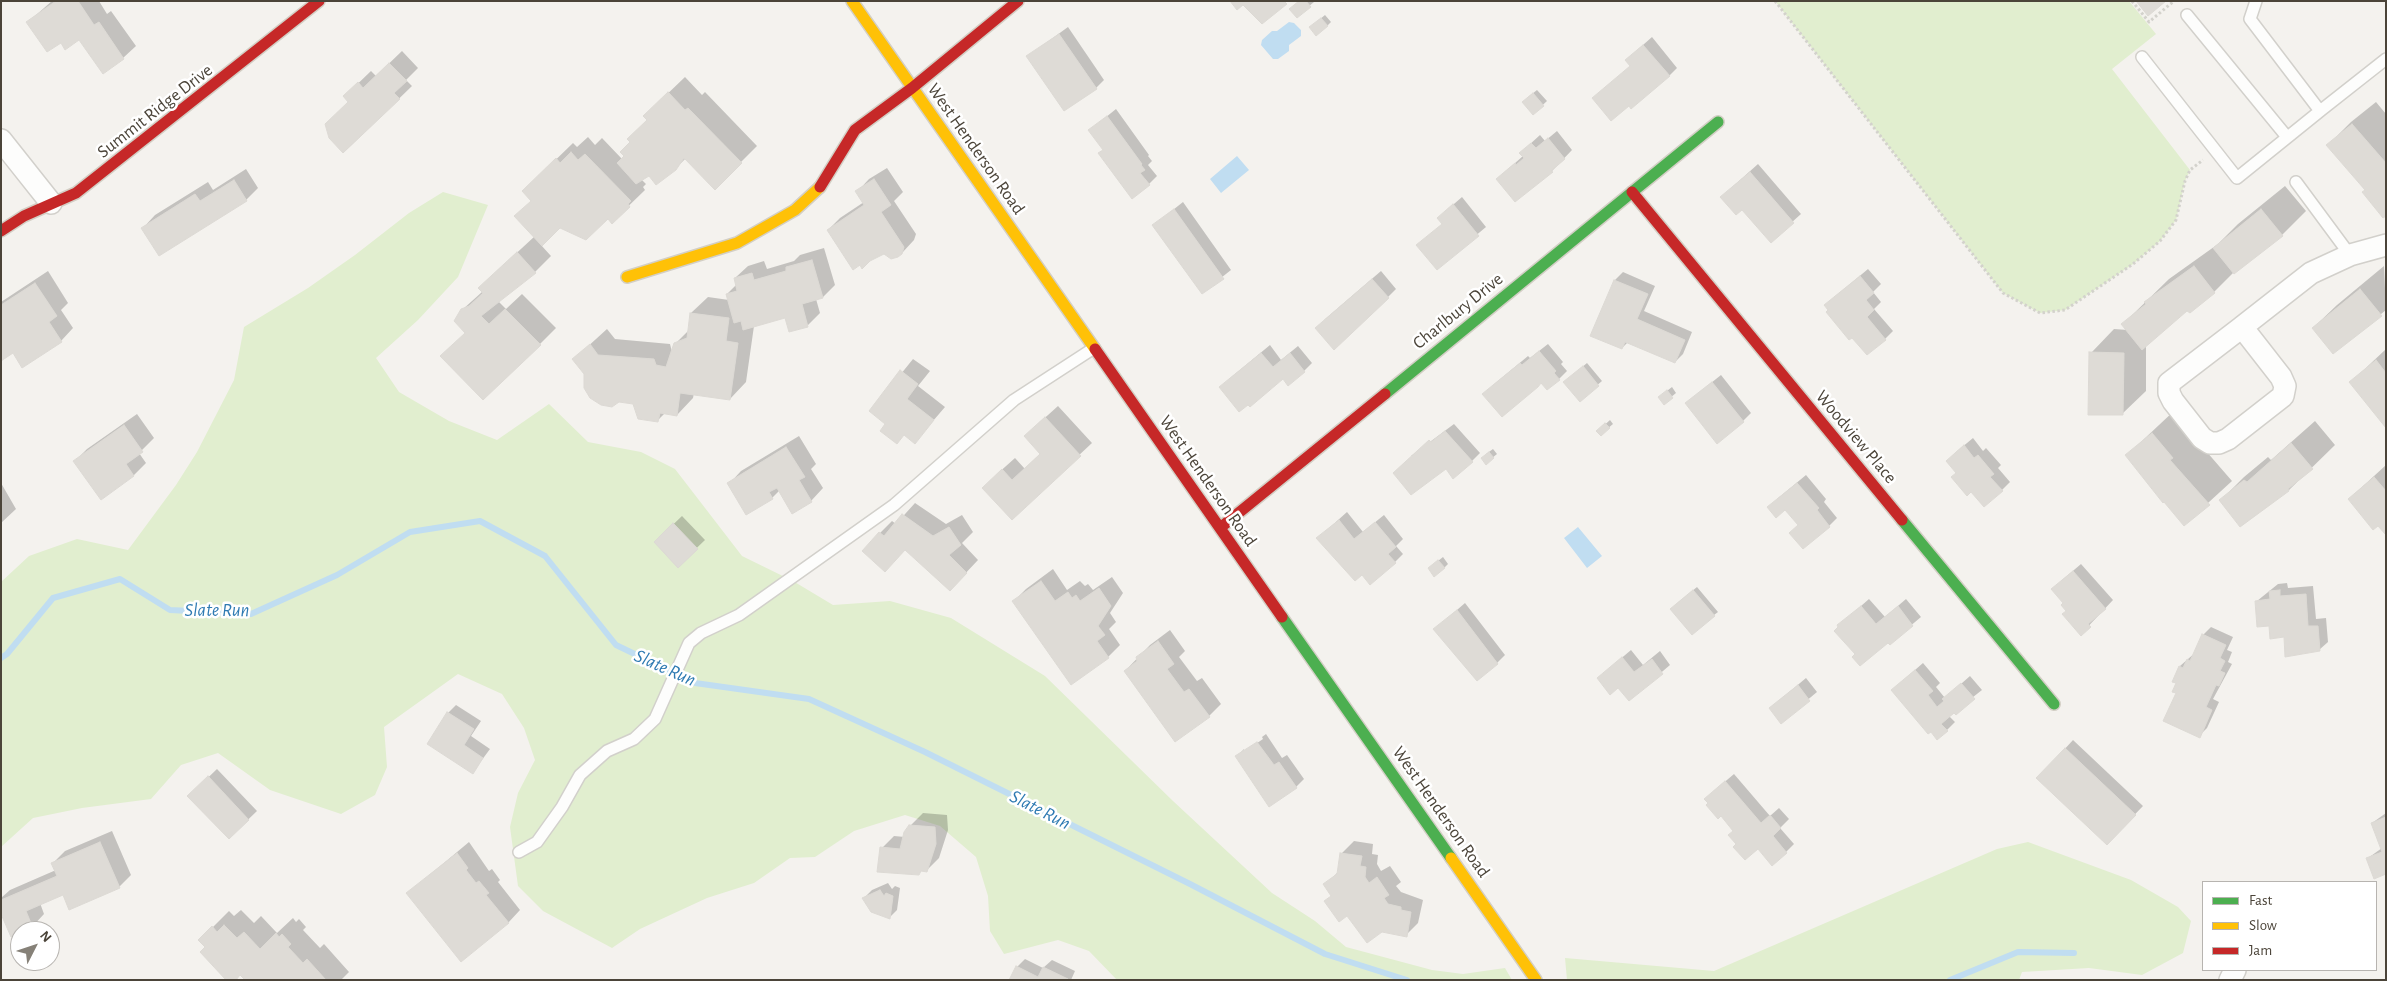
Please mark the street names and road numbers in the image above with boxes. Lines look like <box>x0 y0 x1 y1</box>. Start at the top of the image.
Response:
street label: Summit Ridge Drive <box>93 59 217 163</box>
street label: West Henderson Road <box>923 79 1029 219</box>
street label: Charlbury Drive <box>1409 268 1507 354</box>
street label: Woodview Place <box>1811 386 1901 488</box>
street label: West Henderson Road <box>1155 411 1261 551</box>
street label: West Henderson Road <box>1388 742 1494 882</box>

